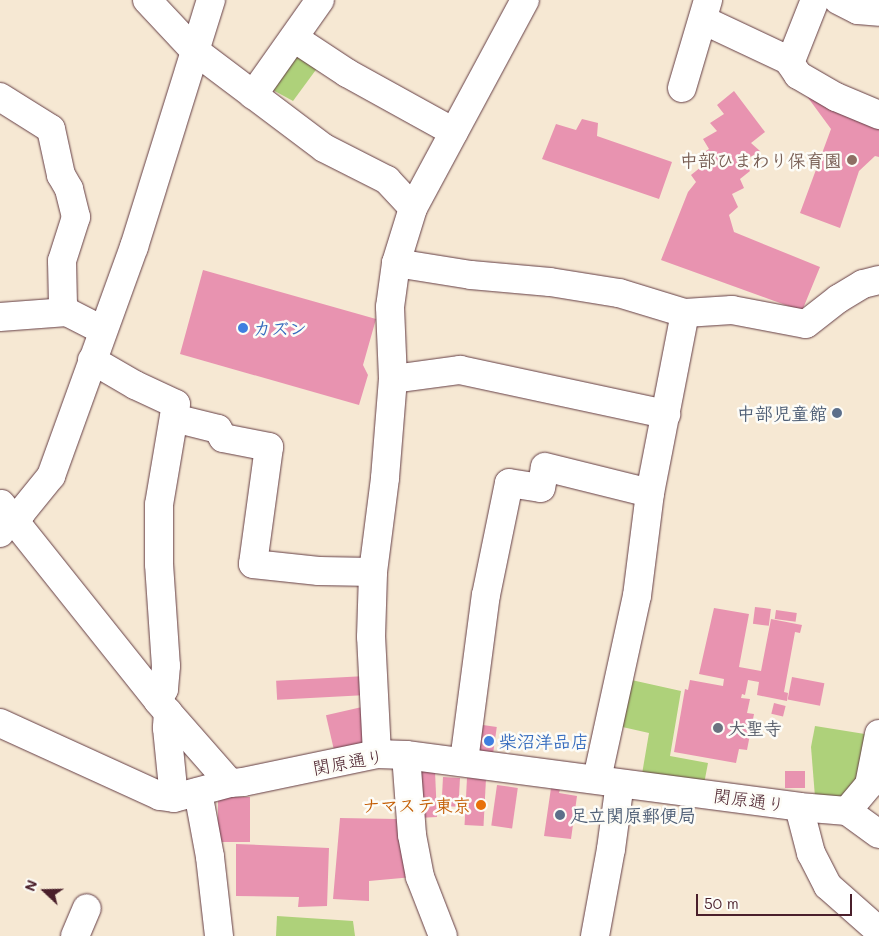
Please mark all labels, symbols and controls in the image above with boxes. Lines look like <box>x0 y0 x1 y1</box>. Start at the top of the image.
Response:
place label: 中部ひまわり保育園 <box>680 149 842 171</box>
marker: 中部ひまわり保育園 <box>846 154 858 166</box>
place label: カズン <box>253 317 307 339</box>
marker: カズン <box>237 322 249 334</box>
place label: 中部児童館 <box>737 402 827 424</box>
marker: 中部児童館 <box>831 407 843 419</box>
place label: 大聖寺 <box>728 717 782 739</box>
marker: 大聖寺 <box>712 722 724 734</box>
place label: 柴沼洋品店 <box>499 730 589 752</box>
marker: 柴沼洋品店 <box>483 735 495 747</box>
street label: 関原通り <box>311 745 385 779</box>
street label: 関原通り <box>712 784 786 816</box>
place label: ナマステ東京 <box>363 794 471 816</box>
marker: ナマステ東京 <box>475 799 487 811</box>
place label: 足立関原郵便局 <box>570 804 696 826</box>
marker: 足立関原郵便局 <box>554 809 566 821</box>
north arrow <box>20 866 70 916</box>
text: N <box>20 877 41 894</box>
scale bar <box>699 884 855 916</box>
text: 50 m <box>704 893 739 913</box>

